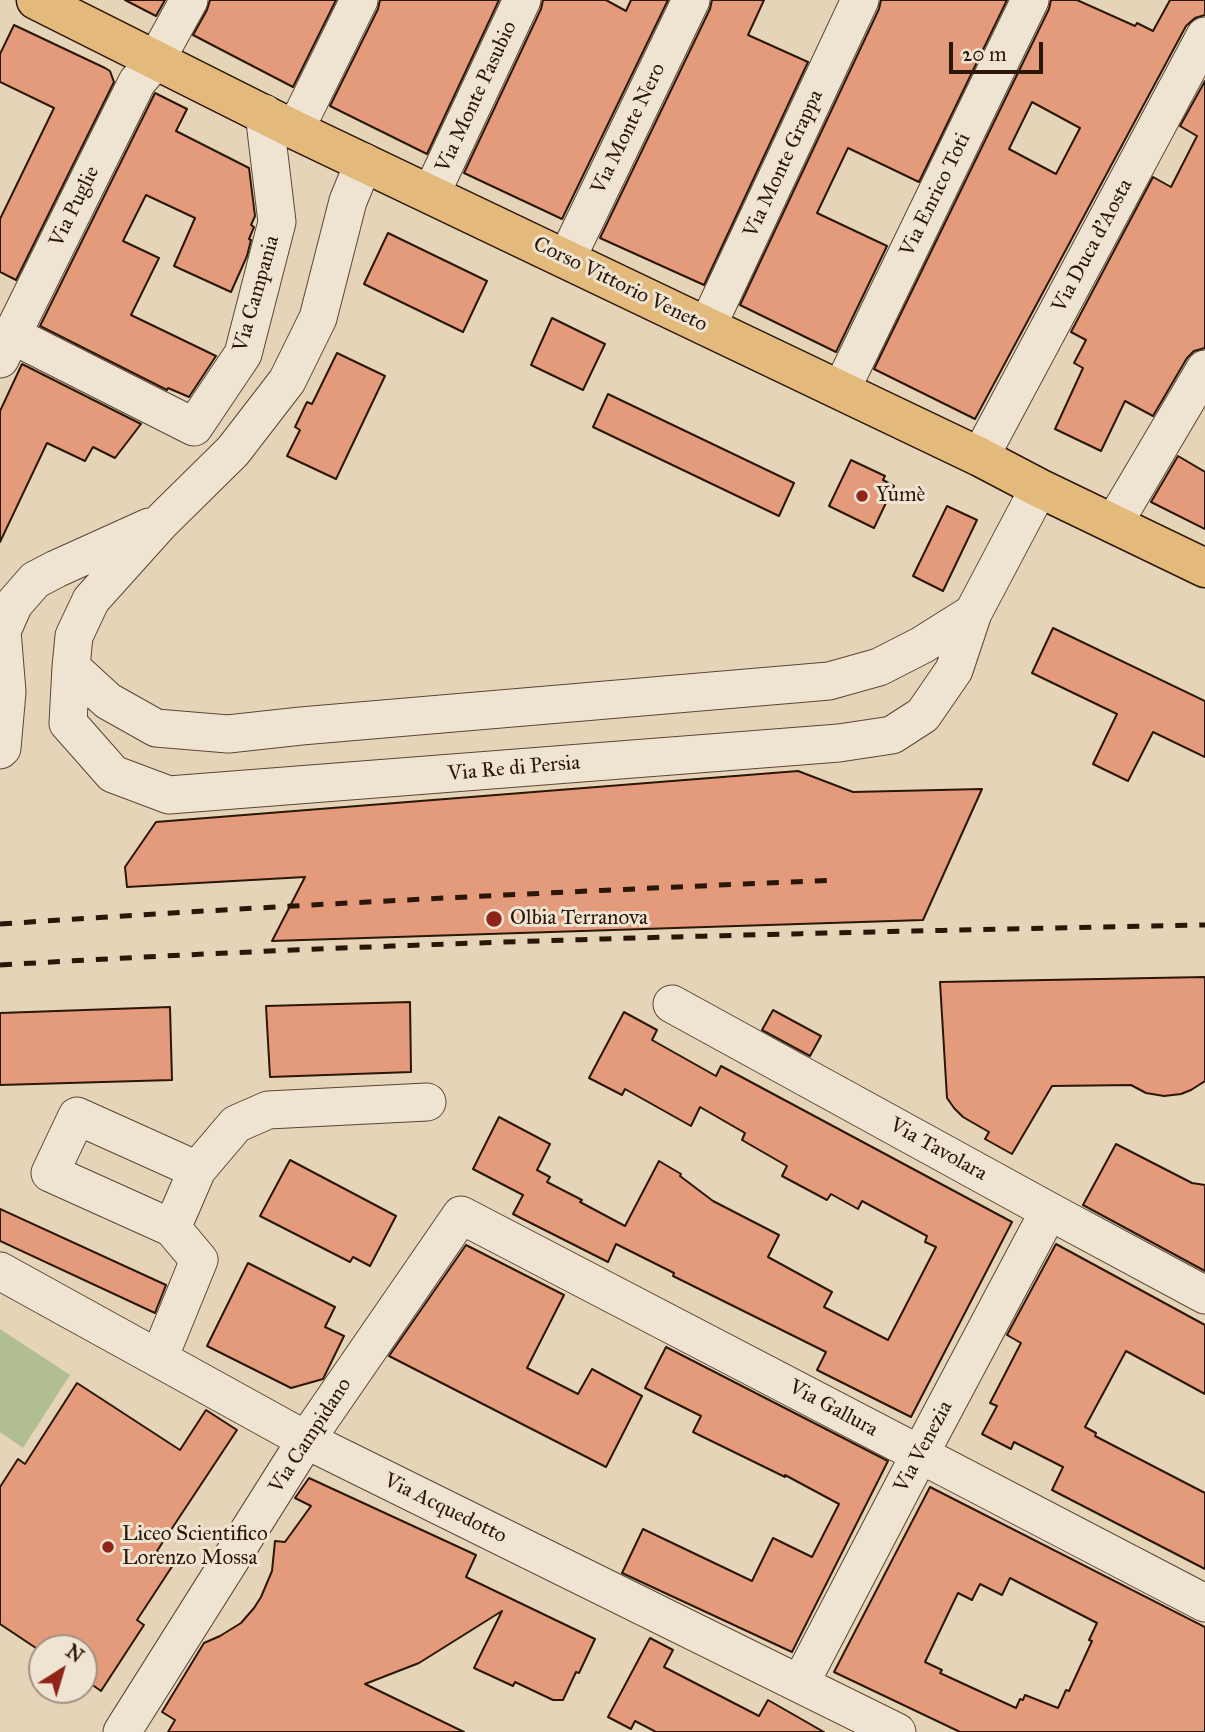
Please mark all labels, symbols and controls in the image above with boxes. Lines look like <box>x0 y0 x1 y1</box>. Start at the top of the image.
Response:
street label: Via Monte Pasubio <box>431 17 523 177</box>
scale bar <box>953 28 1048 72</box>
text: 20 m <box>962 41 1007 67</box>
street label: Via Monte Nero <box>586 59 672 199</box>
street label: Via Monte Grappa <box>739 86 829 242</box>
street label: Via Enrico Toti <box>895 129 977 261</box>
street label: Via Puglie <box>45 162 105 252</box>
street label: Via Duca d'Aosta <box>1047 175 1139 317</box>
street label: Corso Vittorio Veneto <box>529 232 711 338</box>
street label: Via Campania <box>228 233 286 355</box>
place label: Yumè <box>876 483 925 509</box>
marker: Yumè <box>854 488 870 504</box>
street label: Via Re di Persia <box>447 751 581 787</box>
place label: Olbia Terranova <box>510 906 648 932</box>
marker: Olbia Terranova <box>484 909 504 929</box>
street label: Via Tavolara <box>885 1113 991 1187</box>
street label: Via Campidano <box>264 1374 358 1498</box>
street label: Via Gallura <box>784 1375 882 1443</box>
street label: Via Venezia <box>889 1397 959 1497</box>
street label: Via Acquedotto <box>379 1468 511 1550</box>
place label: Liceo Scientifico Lorenzo Mossa <box>122 1522 268 1572</box>
marker: Liceo Scientifico Lorenzo Mossa <box>100 1539 116 1555</box>
north arrow <box>28 1634 98 1704</box>
text: N <box>61 1639 88 1667</box>

